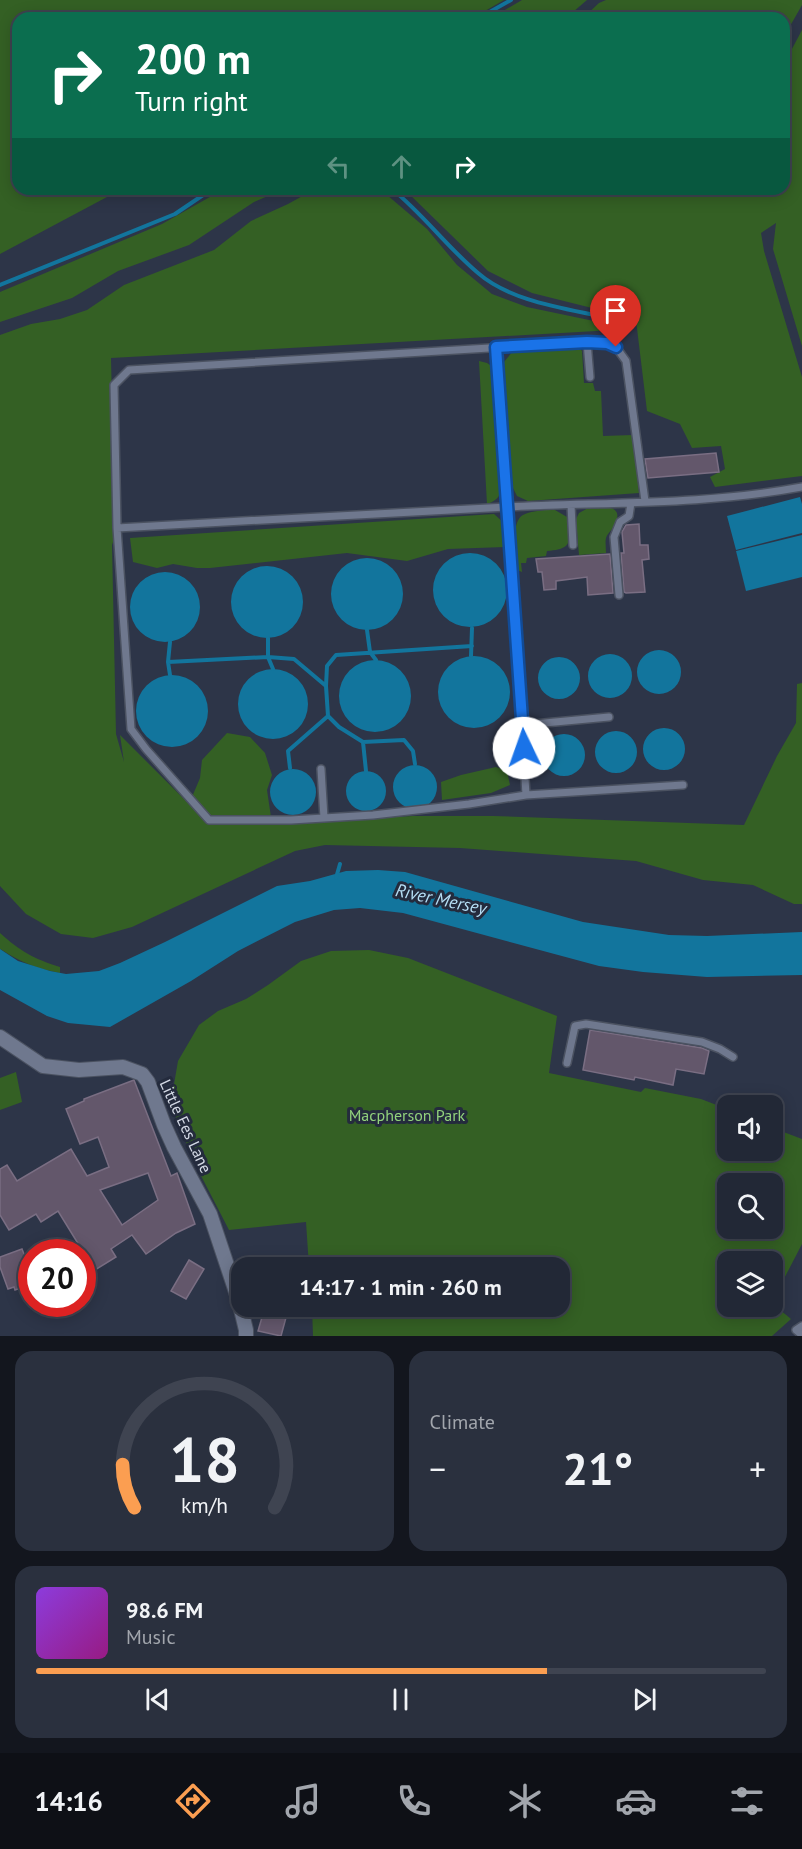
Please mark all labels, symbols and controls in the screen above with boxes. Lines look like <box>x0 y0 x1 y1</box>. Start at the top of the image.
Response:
text: 200 m <box>135 31 251 86</box>
icon: right <box>36 36 114 114</box>
text: Turn right <box>135 84 248 118</box>
icon: left <box>322 150 355 183</box>
icon: ahead <box>385 150 418 183</box>
icon: right <box>448 150 481 183</box>
pin <box>590 285 641 347</box>
icon: arrive <box>599 294 632 327</box>
position arrow <box>492 716 556 780</box>
water label: River Mersey <box>393 878 490 920</box>
street label: Little Ees Lane <box>156 1076 216 1176</box>
map controls <box>717 1095 783 1317</box>
button: sound <box>717 1095 783 1161</box>
park label: Macpherson Park <box>349 1105 466 1125</box>
button: search <box>717 1173 783 1239</box>
speed limit sign: 20 <box>18 1239 96 1317</box>
button: layers <box>717 1251 783 1317</box>
text: 14:17 · 1 min · 260 m <box>299 1273 502 1301</box>
text: Climate <box>430 1409 495 1435</box>
text: 18 <box>169 1418 240 1499</box>
text: 21° <box>562 1439 633 1497</box>
text: − <box>430 1447 446 1490</box>
text: + <box>749 1447 766 1490</box>
text: km/h <box>181 1491 228 1519</box>
text: 98.6 FM <box>126 1596 203 1624</box>
text: Music <box>126 1624 175 1650</box>
icon: previous <box>141 1683 174 1716</box>
icon: pause <box>384 1683 417 1716</box>
icon: next <box>628 1683 661 1716</box>
icon: directions <box>172 1780 214 1822</box>
icon: music <box>282 1780 324 1822</box>
icon: phone <box>393 1780 435 1822</box>
icon: climate <box>504 1780 546 1822</box>
icon: car <box>615 1780 657 1822</box>
icon: filters <box>726 1780 768 1822</box>
text: 14:16 <box>34 1784 103 1818</box>

